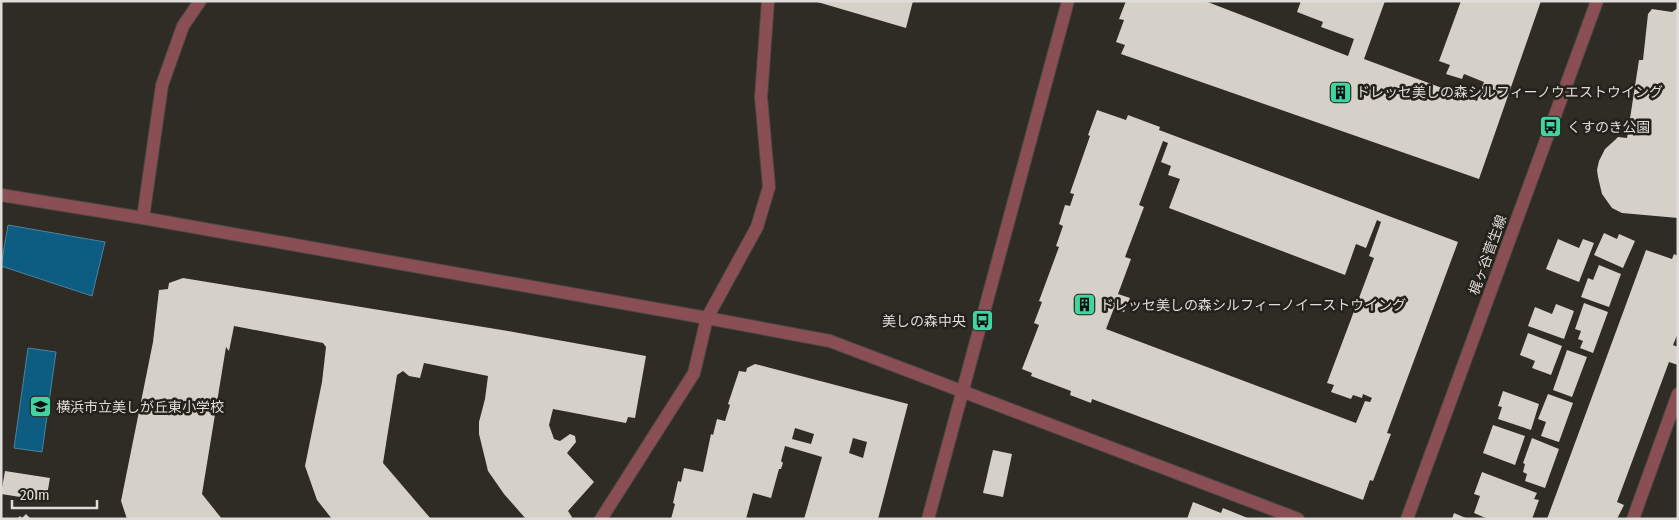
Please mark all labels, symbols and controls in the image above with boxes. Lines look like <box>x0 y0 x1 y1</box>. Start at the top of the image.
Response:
building icon: ドレッセ美しの森シルフィーノウエストウイング <box>1328 80 1352 104</box>
place label: ドレッセ美しの森シルフィーノウエストウイング <box>1356 84 1663 101</box>
bus stop icon: くすのき公園 <box>1539 115 1563 139</box>
place label: くすのき公園 <box>1567 119 1651 136</box>
street label: 梶ヶ谷菅生線 <box>1466 213 1510 297</box>
building icon: ドレッセ美しの森シルフィーノイーストウイング <box>1072 293 1096 317</box>
place label: ドレッセ美しの森シルフィーノイーストウイング <box>1100 297 1406 314</box>
bus stop icon: 美しの森中央 <box>970 309 994 333</box>
place label: 美しの森中央 <box>882 313 966 330</box>
school or university icon: 横浜市立美しが丘東小学校 <box>28 395 52 419</box>
place label: 横浜市立美しが丘東小学校 <box>56 399 224 416</box>
scale bar <box>12 478 98 510</box>
text: 20 m <box>20 486 50 504</box>

